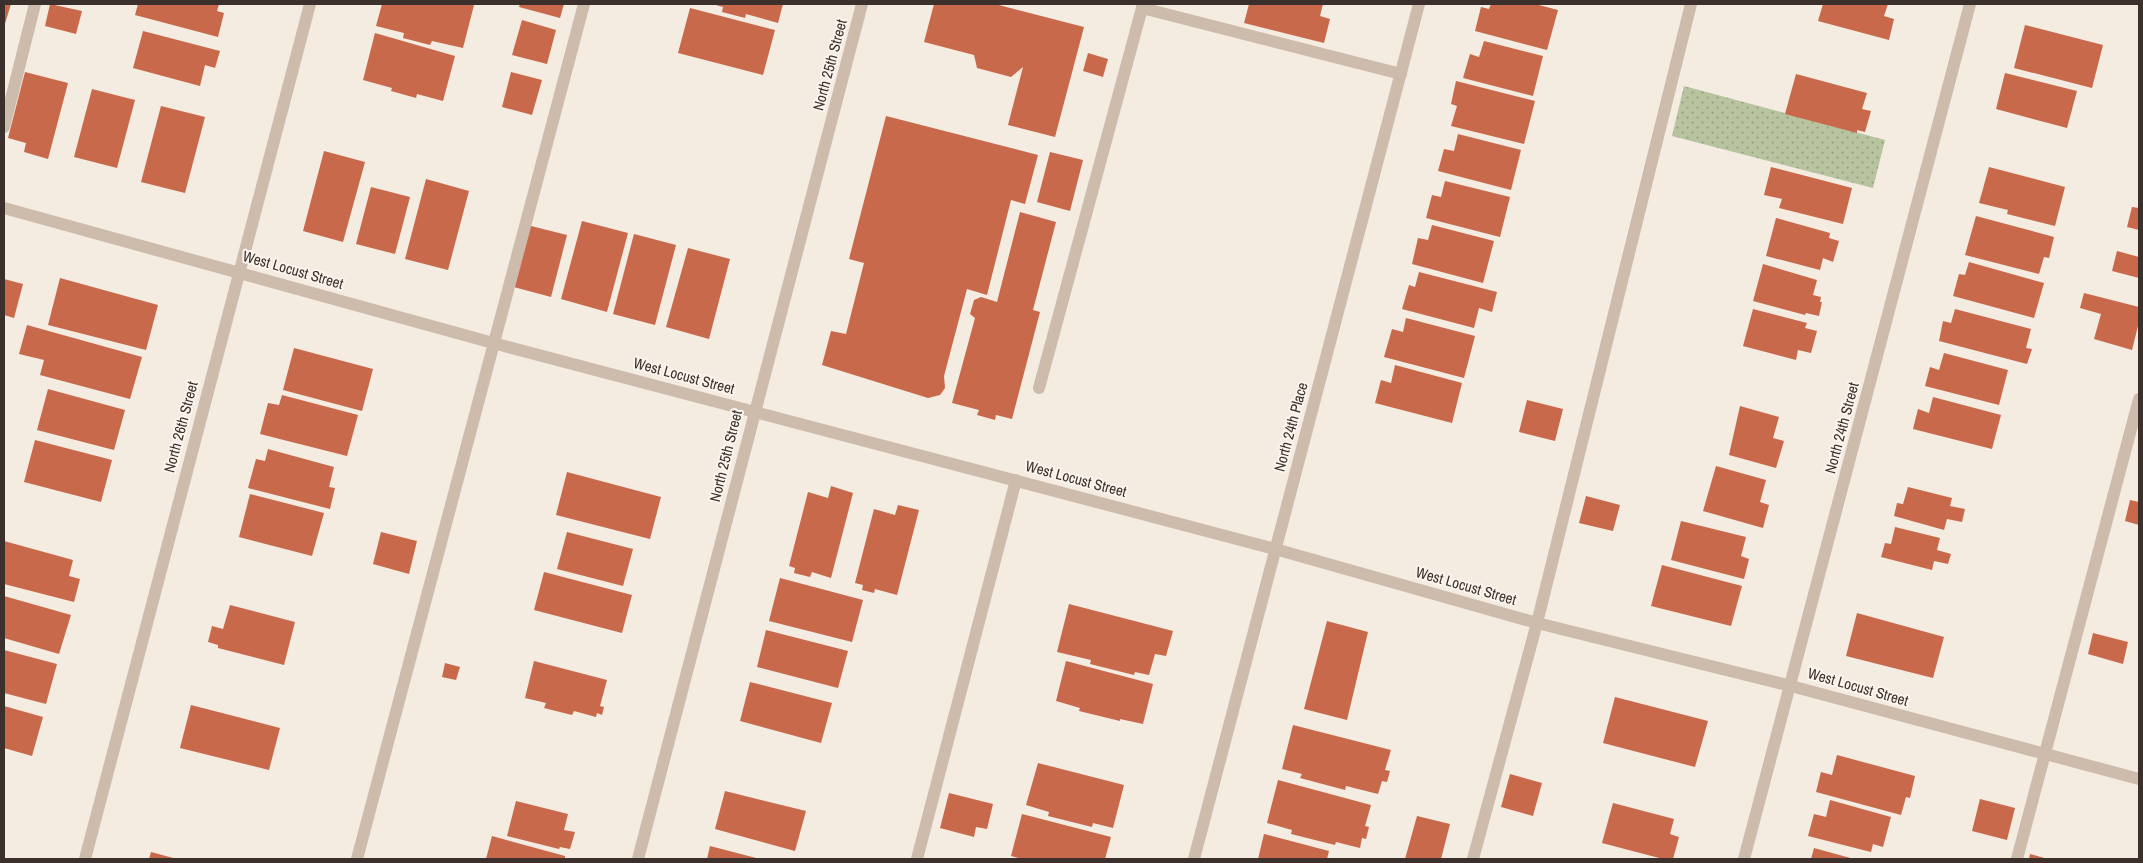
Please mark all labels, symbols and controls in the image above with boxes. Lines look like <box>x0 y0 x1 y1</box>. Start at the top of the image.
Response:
street label: North 25th Street <box>807 16 852 113</box>
street label: West Locust Street <box>240 245 346 294</box>
street label: West Locust Street <box>631 352 737 399</box>
street label: North 26th Street <box>158 378 203 475</box>
street label: North 24th Street <box>1819 379 1864 476</box>
street label: North 24th Place <box>1269 380 1313 474</box>
street label: North 25th Street <box>704 407 747 504</box>
street label: West Locust Street <box>1023 455 1129 502</box>
street label: West Locust Street <box>1413 561 1519 610</box>
street label: West Locust Street <box>1805 662 1911 711</box>

